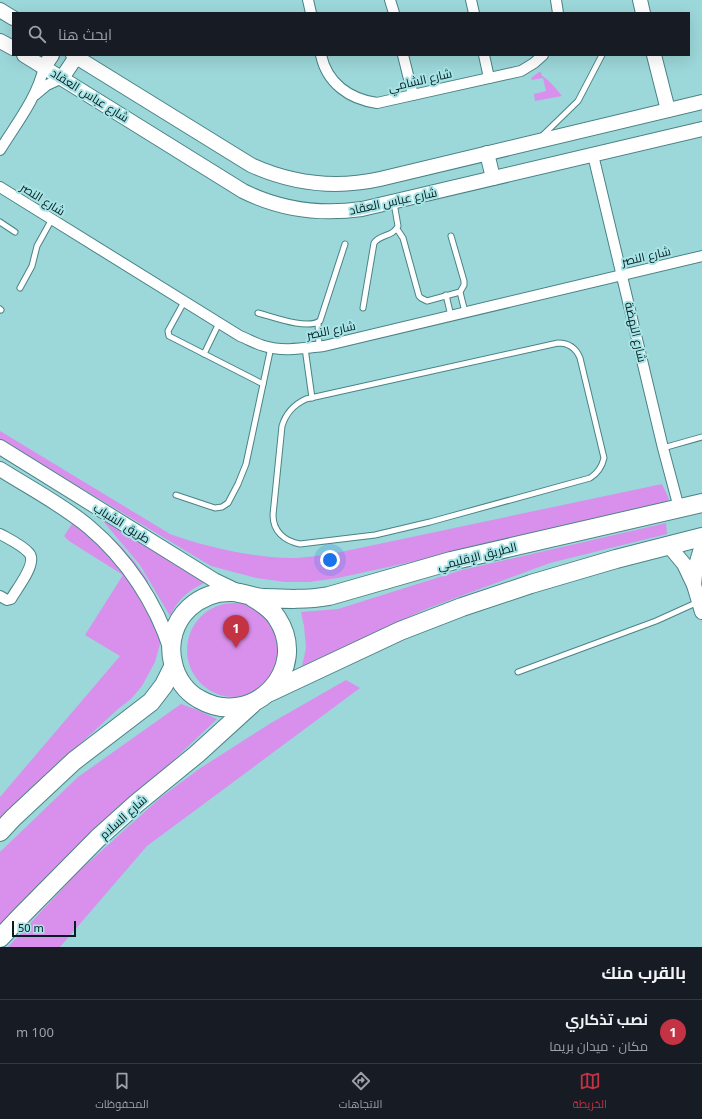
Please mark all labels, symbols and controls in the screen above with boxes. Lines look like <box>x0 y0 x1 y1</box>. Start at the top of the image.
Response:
search box <box>12 12 690 56</box>
icon: search <box>26 23 48 45</box>
text: ابحث هنا <box>58 24 112 44</box>
street label: شارع عباس العقاد <box>48 64 132 126</box>
street label: شارع الشامي <box>386 64 454 98</box>
street label: شارع النصر <box>17 178 69 219</box>
street label: شارع عباس العقاد <box>348 183 439 219</box>
street label: شارع النصر <box>619 242 672 270</box>
street label: شارع النهضة <box>621 300 651 364</box>
street label: شارع النصر <box>304 317 357 343</box>
street label: طريق الشباب <box>90 499 154 547</box>
street label: الطريق الإقليمي <box>435 538 519 576</box>
your location <box>320 550 340 570</box>
pin: 1 <box>223 615 249 648</box>
street label: شارع السلام <box>95 791 151 843</box>
scale bar <box>12 919 76 938</box>
text: 50 m <box>18 920 44 935</box>
text: بالقرب منك <box>601 961 686 984</box>
text: نصب تذكاري <box>565 1009 648 1029</box>
text: 100 m <box>16 1023 54 1041</box>
text: 1 <box>669 1023 677 1041</box>
text: مكان · ميدان بريما <box>549 1037 648 1055</box>
tab: المحفوظات <box>95 1070 149 1114</box>
tab: الاتجاهات <box>339 1070 382 1114</box>
tab: الخريطة <box>573 1070 607 1114</box>

